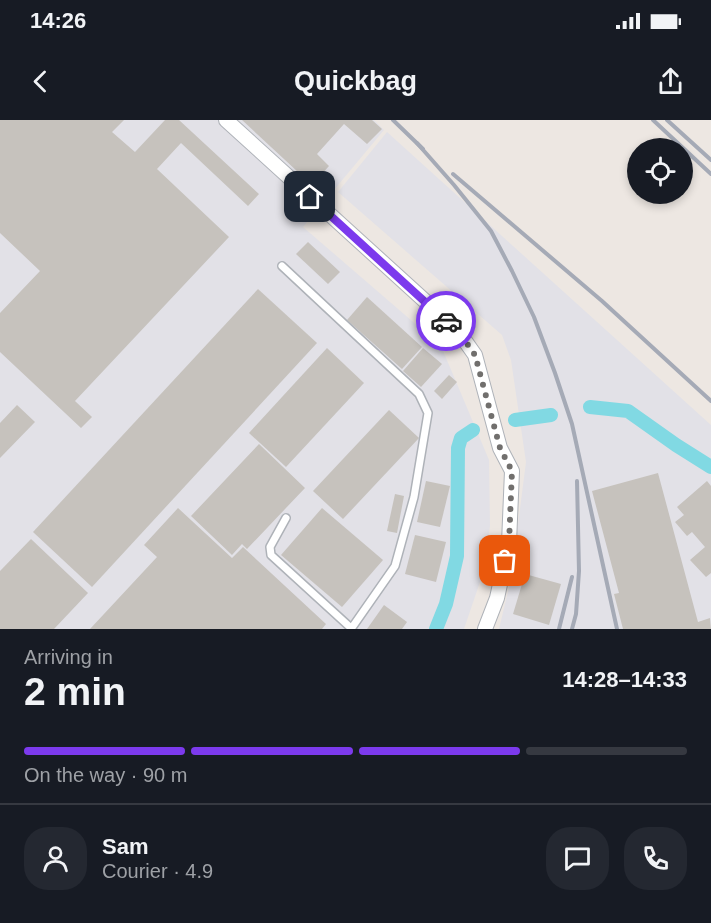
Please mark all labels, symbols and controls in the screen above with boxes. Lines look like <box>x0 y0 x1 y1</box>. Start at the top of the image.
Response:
text: 14:26 <box>30 8 86 33</box>
icon: back <box>24 65 57 98</box>
icon: share <box>654 65 687 98</box>
text: Quickbag <box>294 66 417 96</box>
map controls <box>627 138 693 204</box>
button: locate <box>627 138 693 204</box>
pin <box>284 171 335 222</box>
icon: home <box>293 180 326 213</box>
courier <box>416 291 476 351</box>
icon: car <box>430 305 463 338</box>
pin <box>479 535 530 586</box>
icon: bag <box>488 544 521 577</box>
text: Arriving in <box>24 646 113 668</box>
text: 14:28–14:33 <box>562 667 687 692</box>
text: 2 min <box>24 670 126 713</box>
text: On the way · 90 m <box>24 764 187 786</box>
button: person <box>24 827 87 890</box>
button: chat <box>546 827 609 890</box>
button: phone <box>624 827 687 890</box>
text: Sam <box>102 834 148 859</box>
text: Courier · 4.9 <box>102 860 213 882</box>

